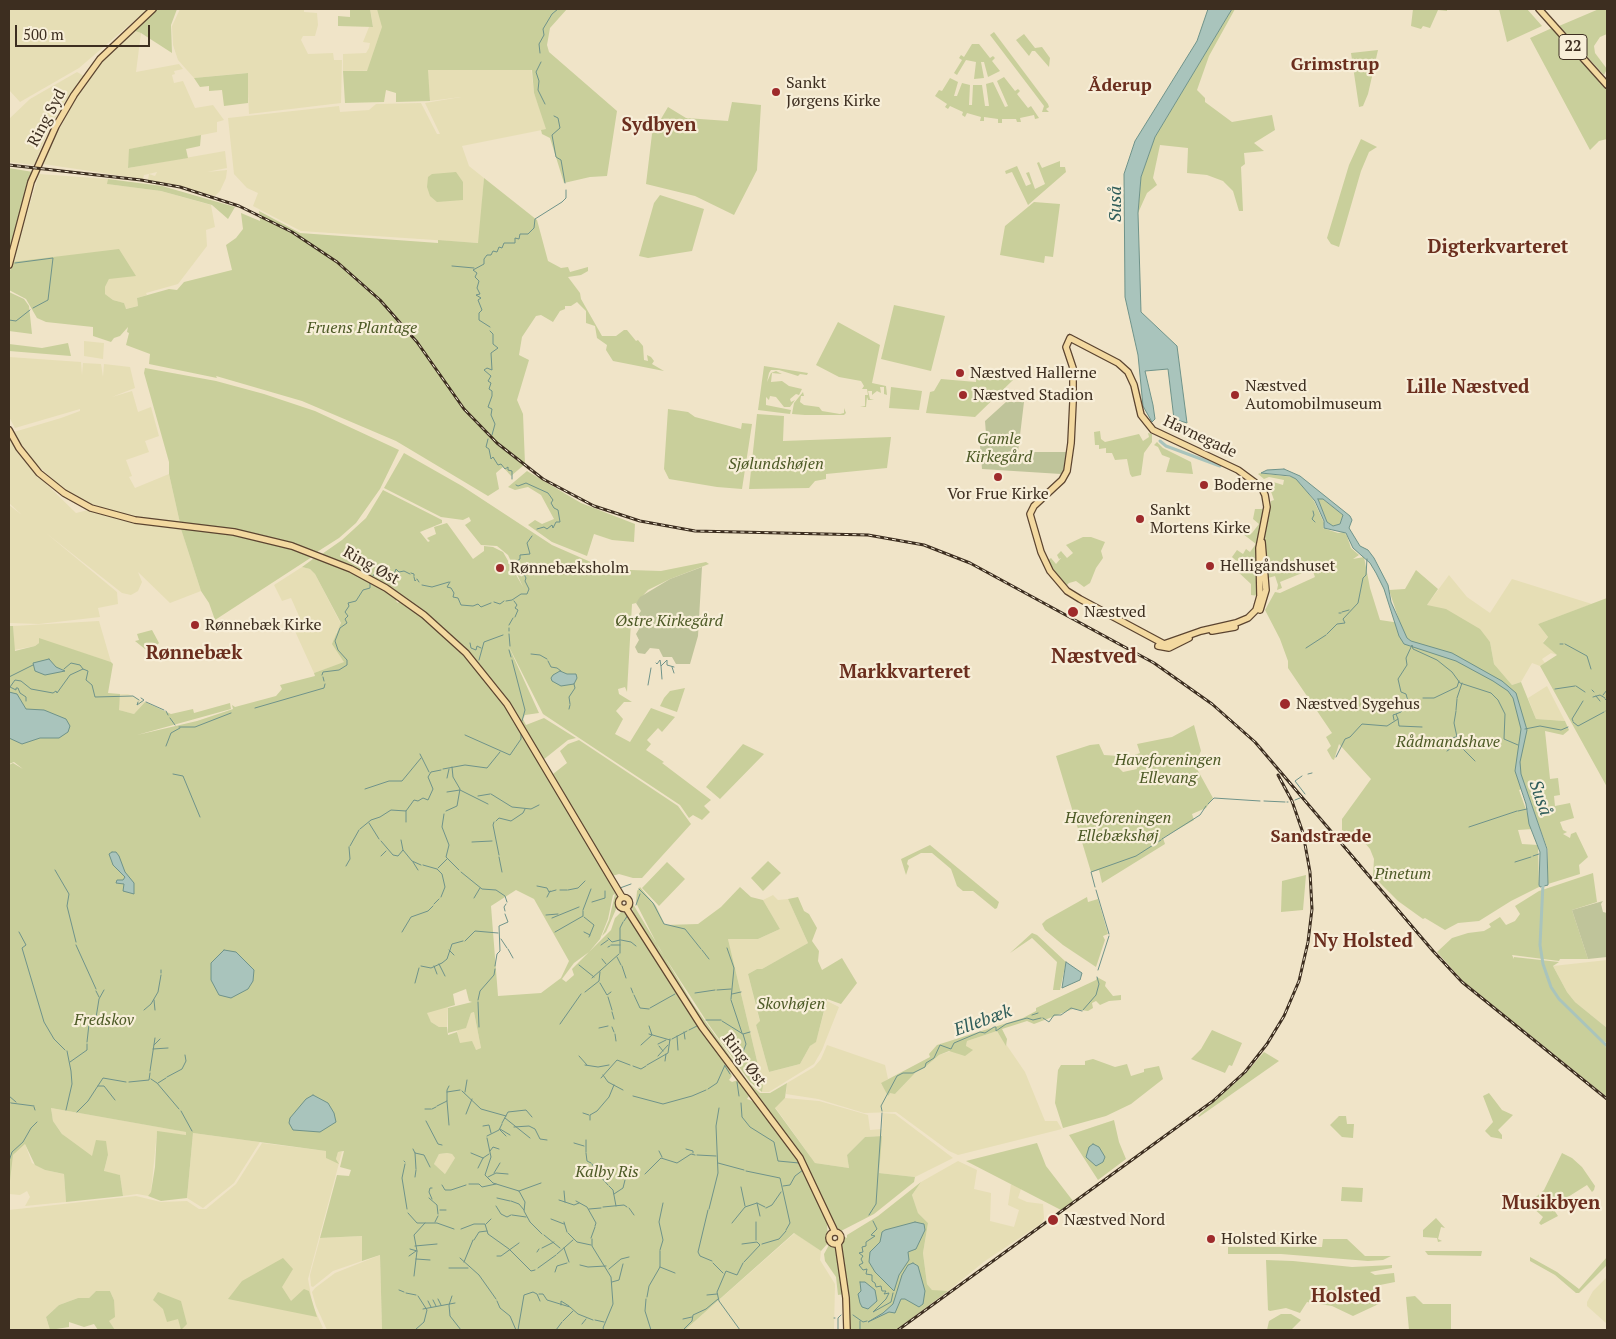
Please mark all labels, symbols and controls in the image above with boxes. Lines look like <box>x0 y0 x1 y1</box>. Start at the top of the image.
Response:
scale bar <box>18 15 152 47</box>
text: 500 m <box>23 24 64 44</box>
road number: 22 <box>1559 34 1587 60</box>
district label: Grimstrup <box>1291 54 1379 76</box>
place label: Sankt Jørgens Kirke <box>786 73 881 111</box>
district label: Åderup <box>1088 75 1152 97</box>
street label: Ring Syd <box>24 86 70 150</box>
marker: Sankt Jørgens Kirke <box>770 86 782 98</box>
district label: Sydbyen <box>621 115 697 137</box>
water label: Suså <box>1105 186 1127 222</box>
district label: Digterkvarteret <box>1428 237 1568 259</box>
park label: Fruens Plantage <box>307 318 417 338</box>
place label: Næstved Hallerne <box>970 363 1097 383</box>
marker: Næstved Hallerne <box>954 367 966 379</box>
place label: Næstved Automobilmuseum <box>1245 376 1382 414</box>
district label: Lille Næstved <box>1407 377 1529 399</box>
place label: Næstved Stadion <box>973 385 1093 405</box>
marker: Næstved Stadion <box>957 389 969 401</box>
marker: Næstved Automobilmuseum <box>1229 389 1241 401</box>
street label: Havnegade <box>1160 412 1240 462</box>
park label: Gamle Kirkegård <box>966 429 1032 467</box>
park label: Sjølundshøjen <box>728 454 824 474</box>
marker: Vor Frue Kirke <box>992 471 1004 483</box>
place label: Boderne <box>1214 475 1273 495</box>
marker: Boderne <box>1198 479 1210 491</box>
place label: Vor Frue Kirke <box>947 484 1049 504</box>
place label: Sankt Mortens Kirke <box>1150 500 1251 538</box>
marker: Sankt Mortens Kirke <box>1134 513 1146 525</box>
street label: Ring Øst <box>339 543 403 589</box>
place label: Helligåndshuset <box>1220 556 1335 576</box>
place label: Rønnebæksholm <box>510 558 629 578</box>
marker: Helligåndshuset <box>1204 560 1216 572</box>
marker: Rønnebæksholm <box>494 562 506 574</box>
place label: Næstved <box>1084 602 1146 622</box>
marker: Næstved <box>1066 605 1080 619</box>
park label: Østre Kirkegård <box>615 611 723 631</box>
place label: Rønnebæk Kirke <box>205 615 322 635</box>
marker: Rønnebæk Kirke <box>189 619 201 631</box>
district label: Rønnebæk <box>146 643 242 665</box>
district label: Næstved <box>1051 644 1137 670</box>
district label: Markkvarteret <box>839 662 971 684</box>
place label: Næstved Sygehus <box>1296 694 1420 714</box>
marker: Næstved Sygehus <box>1278 697 1292 711</box>
park label: Rådmandshave <box>1396 732 1500 752</box>
park label: Haveforeningen Ellevang <box>1115 750 1221 788</box>
water label: Suså <box>1524 777 1556 819</box>
park label: Haveforeningen Ellebækshøj <box>1065 808 1171 846</box>
district label: Sandstræde <box>1271 826 1371 848</box>
park label: Pinetum <box>1375 864 1431 884</box>
district label: Ny Holsted <box>1313 931 1413 953</box>
park label: Skovhøjen <box>757 994 825 1014</box>
water label: Ellebæk <box>951 1001 1015 1041</box>
park label: Fredskov <box>74 1010 134 1030</box>
street label: Ring Øst <box>718 1030 770 1090</box>
park label: Kalby Ris <box>575 1162 639 1182</box>
district label: Musikbyen <box>1502 1193 1600 1215</box>
place label: Næstved Nord <box>1064 1210 1165 1230</box>
marker: Næstved Nord <box>1046 1213 1060 1227</box>
place label: Holsted Kirke <box>1221 1229 1317 1249</box>
marker: Holsted Kirke <box>1205 1233 1217 1245</box>
district label: Holsted <box>1311 1286 1381 1308</box>

